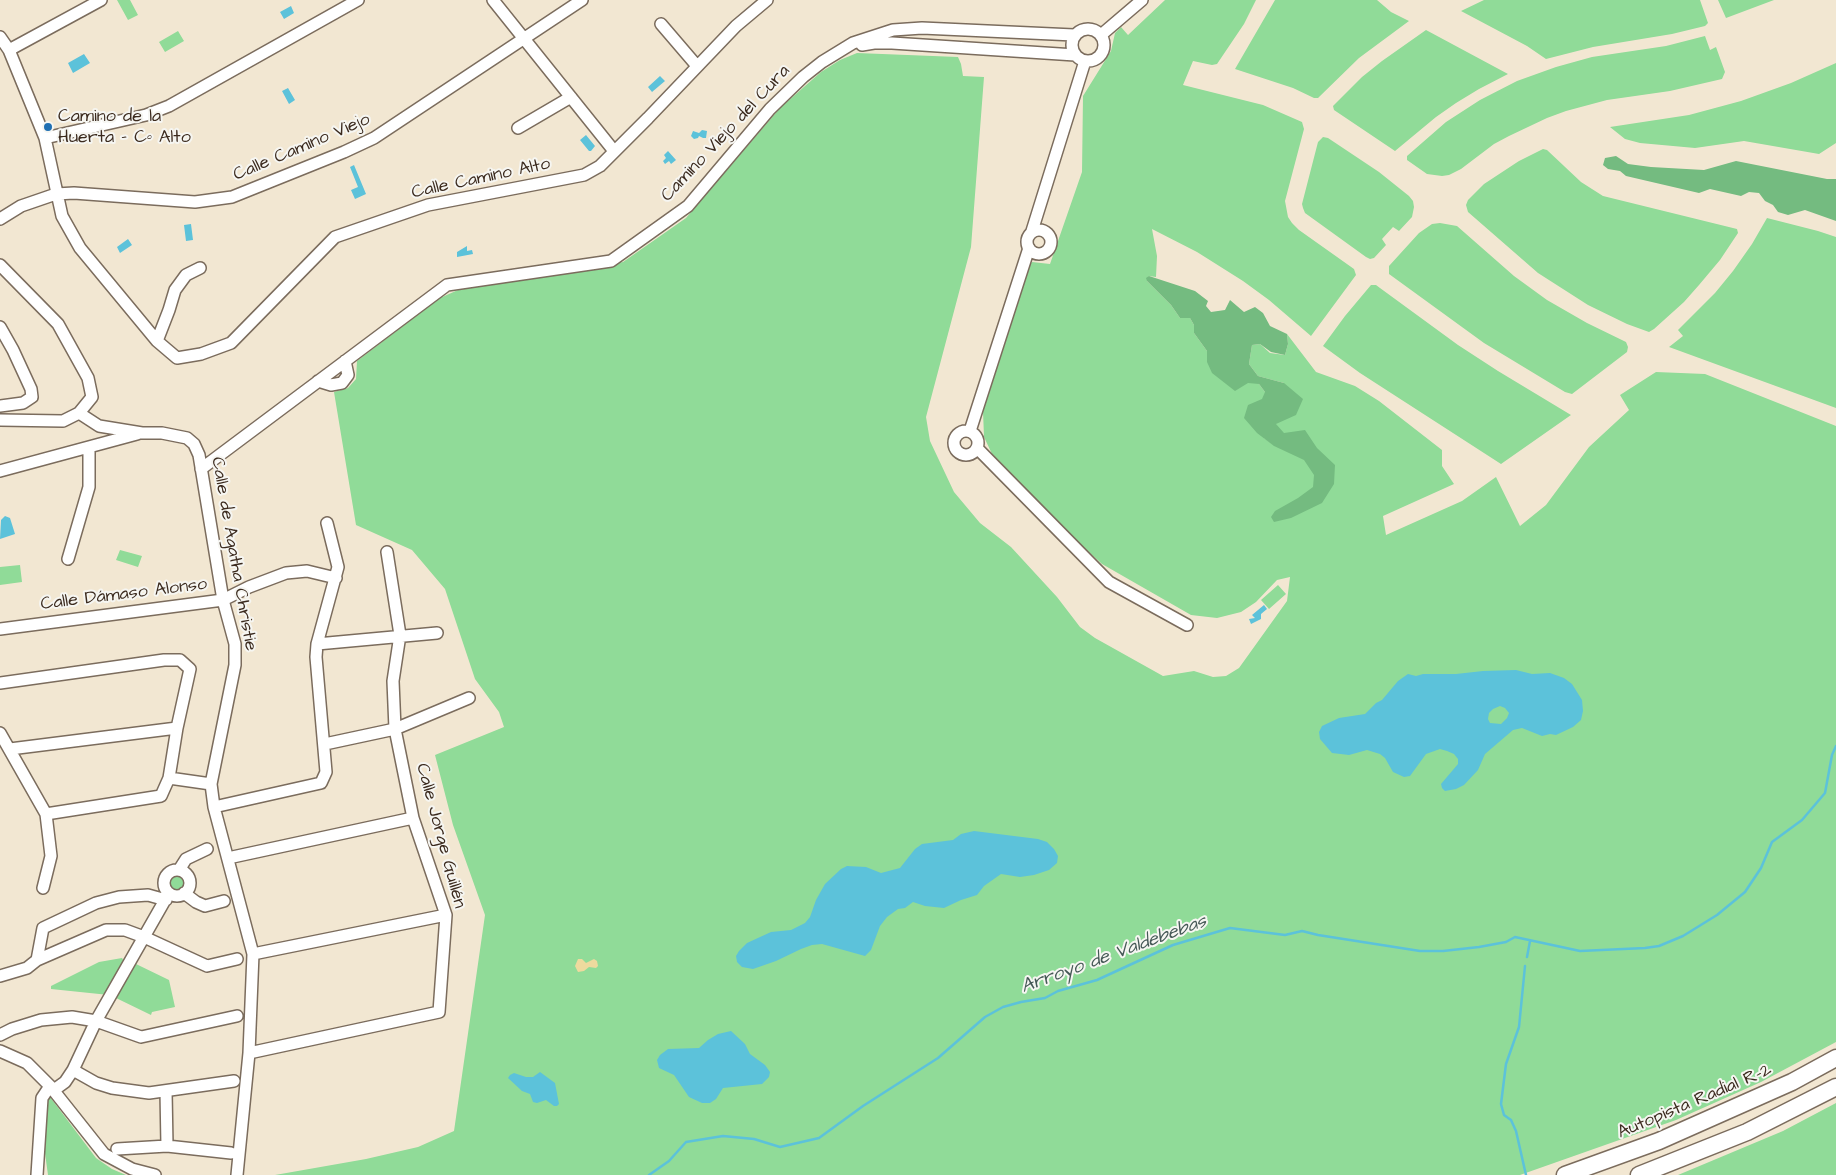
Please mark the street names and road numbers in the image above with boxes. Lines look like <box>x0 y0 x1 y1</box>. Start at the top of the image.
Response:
street label: Camino Viejo del Cura <box>657 61 795 207</box>
street label: Calle Camino Viejo <box>230 109 374 187</box>
street label: Calle Camino Alto <box>410 154 552 204</box>
street label: Calle de Agatha Christie <box>205 455 261 653</box>
street label: Calle Dámaso Alonso <box>40 574 208 616</box>
street label: Calle Jorge Guillén <box>410 761 470 911</box>
street label: Autopista Radial R-2 <box>1615 1060 1775 1144</box>

